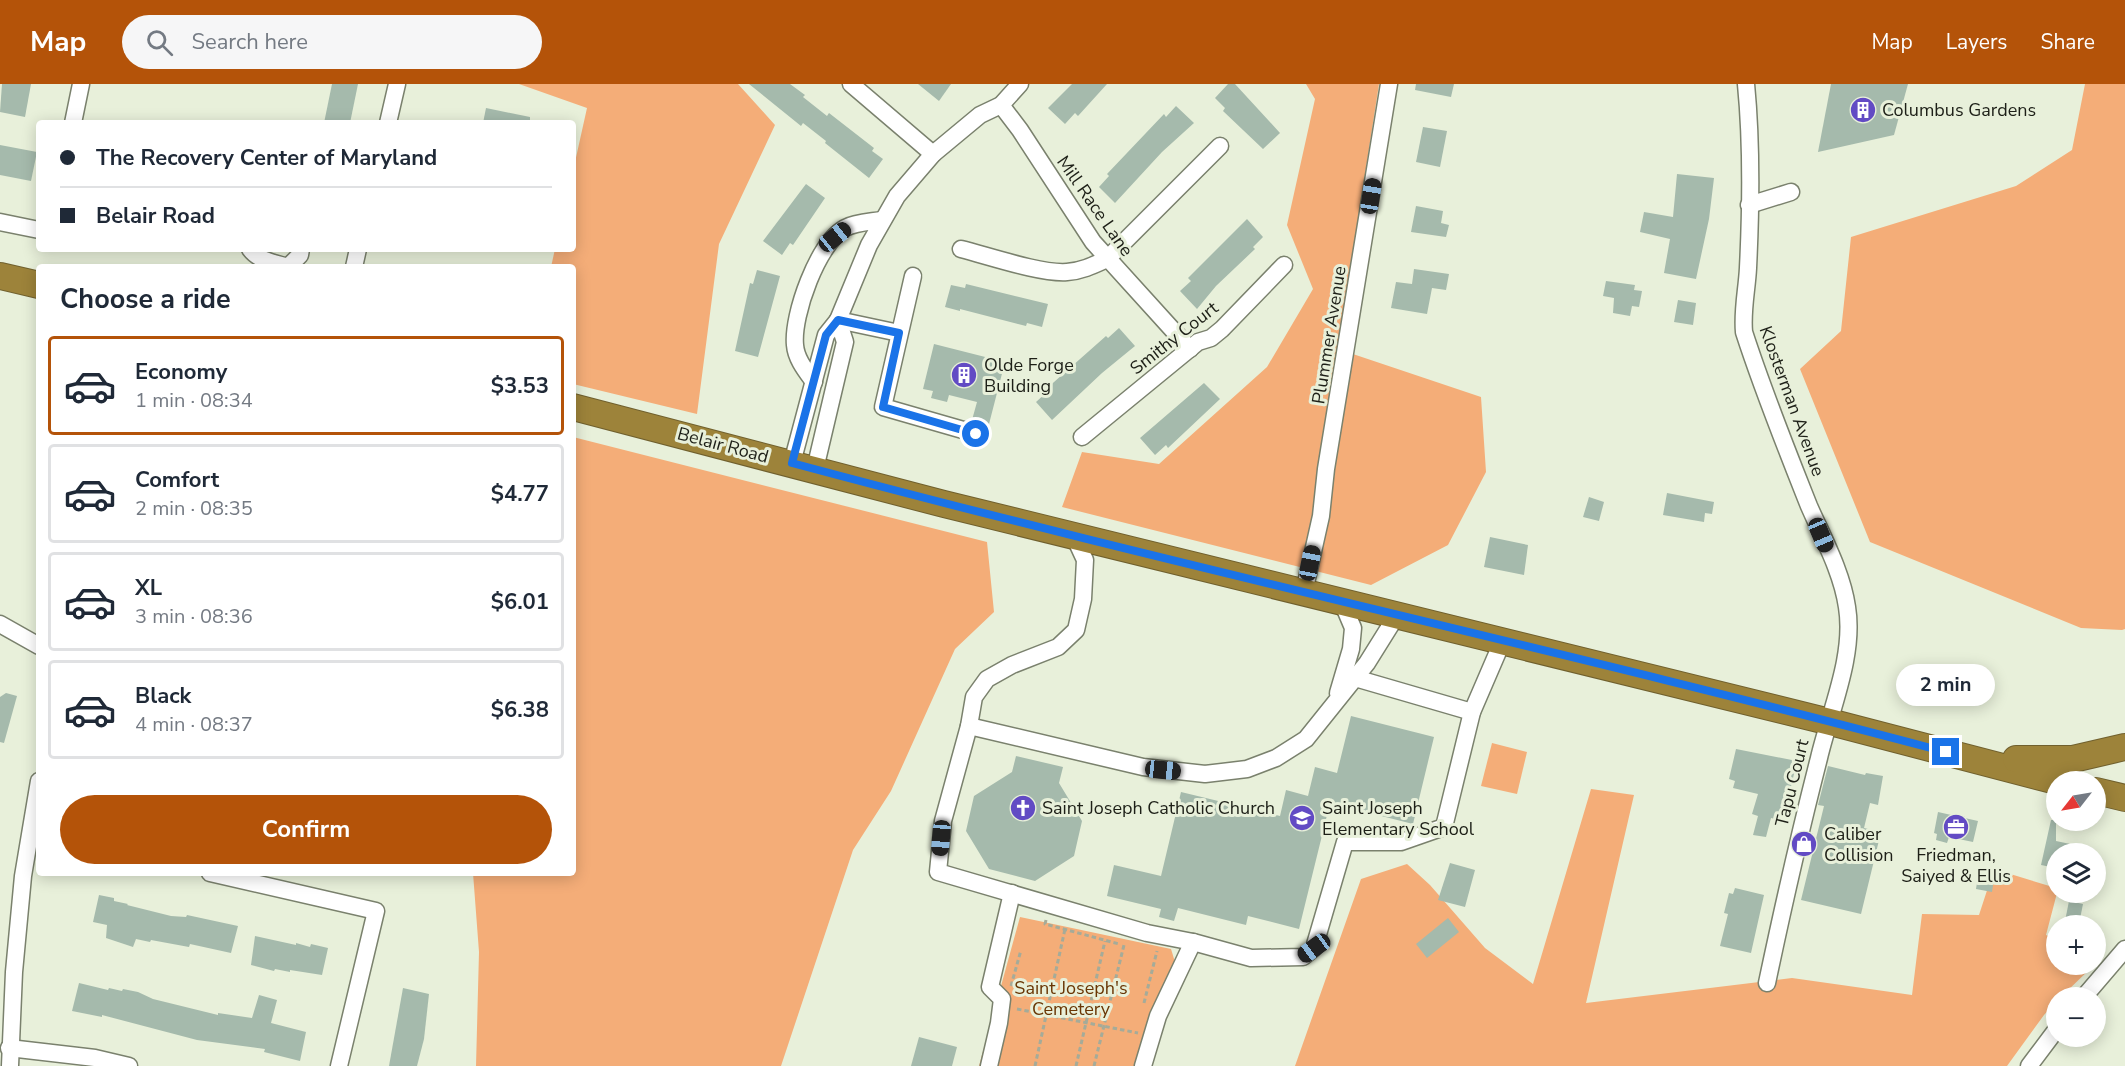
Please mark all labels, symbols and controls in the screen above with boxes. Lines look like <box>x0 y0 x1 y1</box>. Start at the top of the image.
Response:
search box <box>122 15 542 69</box>
text: Map <box>30 23 86 61</box>
icon: search <box>143 26 176 59</box>
text: Search here <box>191 27 308 57</box>
text: Map <box>1871 28 1913 56</box>
text: Layers <box>1946 28 2007 56</box>
text: Share <box>2040 28 2095 56</box>
building icon: Columbus Gardens <box>1848 95 1878 125</box>
place label: Columbus Gardens <box>1882 98 2036 122</box>
text: The Recovery Center of Maryland <box>96 143 437 173</box>
street label: Mill Race Lane <box>1051 151 1139 261</box>
car <box>1359 177 1383 215</box>
text: Belair Road <box>96 201 215 231</box>
car <box>815 219 855 255</box>
street label: Plummer Avenue <box>1306 264 1352 406</box>
text: Choose a ride <box>60 281 231 318</box>
street label: Smithy Court <box>1125 296 1224 380</box>
street label: Klosterman Avenue <box>1754 322 1830 480</box>
place label: Olde Forge Building <box>984 353 1074 398</box>
text: Economy <box>135 357 227 387</box>
icon: car <box>63 359 117 413</box>
building icon: Olde Forge Building <box>949 360 979 390</box>
text: $3.53 <box>491 371 549 401</box>
text: 1 min · 08:34 <box>135 387 253 414</box>
route start <box>962 420 989 447</box>
street label: Belair Road <box>675 421 771 469</box>
text: Comfort <box>135 465 219 495</box>
icon: car <box>63 467 117 521</box>
text: $4.77 <box>491 479 549 509</box>
text: 2 min · 08:35 <box>135 495 253 522</box>
car <box>1806 515 1836 555</box>
car <box>1298 544 1322 582</box>
text: XL <box>135 573 162 603</box>
icon: car <box>63 575 117 629</box>
text: $6.01 <box>491 587 549 617</box>
text: 3 min · 08:36 <box>135 603 253 630</box>
callout: 2 min <box>1896 665 1996 707</box>
text: 2 min <box>1920 671 1971 698</box>
text: Black <box>135 681 191 711</box>
icon: car <box>63 683 117 737</box>
text: $6.38 <box>491 695 549 725</box>
text: 4 min · 08:37 <box>135 711 253 738</box>
street label: Tapu Court <box>1770 736 1815 829</box>
route end <box>1932 738 1959 765</box>
car <box>1144 759 1182 781</box>
north arrow <box>2046 771 2106 831</box>
map controls <box>2046 771 2106 1047</box>
church icon: Saint Joseph Catholic Church <box>1008 793 1038 823</box>
button: Confirm <box>60 795 552 864</box>
place label: Saint Joseph Catholic Church <box>1042 796 1275 820</box>
place label: Saint Joseph Elementary School <box>1322 796 1475 841</box>
school or university icon: Saint Joseph Elementary School <box>1287 803 1317 833</box>
office icon: Friedman, Saiyed & Ellis <box>1941 812 1971 842</box>
car <box>930 819 952 857</box>
place label: Caliber Collision <box>1824 822 1893 867</box>
shop icon: Caliber Collision <box>1789 829 1819 859</box>
place label: Friedman, Saiyed & Ellis <box>1901 843 2011 888</box>
button: layers <box>2046 843 2106 903</box>
button: + <box>2046 915 2106 975</box>
car <box>1294 930 1334 966</box>
park label: Saint Joseph's Cemetery <box>1014 976 1128 1021</box>
button: − <box>2046 987 2106 1047</box>

